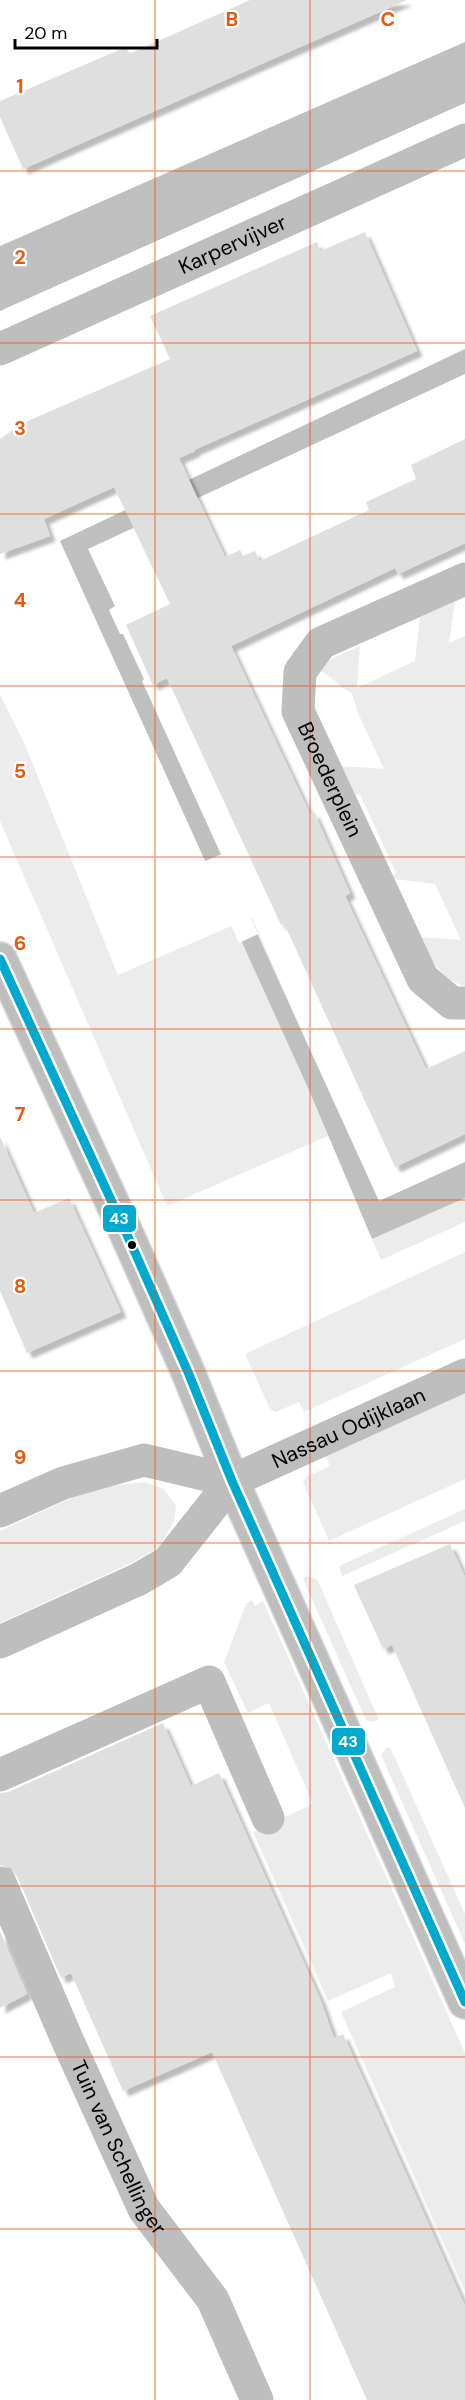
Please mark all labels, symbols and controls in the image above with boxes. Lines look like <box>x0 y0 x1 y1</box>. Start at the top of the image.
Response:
text: B <box>226 6 238 32</box>
text: C <box>381 6 395 32</box>
scale bar <box>15 12 158 50</box>
text: 20 m <box>24 21 67 45</box>
text: 1 <box>16 73 24 99</box>
street label: Karpervijver <box>174 208 291 281</box>
text: 2 <box>14 244 26 270</box>
text: 3 <box>14 415 26 441</box>
text: 4 <box>14 587 27 613</box>
street label: Broederplein <box>291 717 369 842</box>
text: 5 <box>14 758 26 784</box>
text: 6 <box>14 930 26 956</box>
text: 7 <box>15 1101 26 1127</box>
line badge: 43 <box>102 1204 137 1233</box>
text: 43 <box>109 1208 129 1229</box>
unlabelled marker <box>126 1239 138 1251</box>
text: 8 <box>14 1273 26 1299</box>
street label: Nassau Odijklaan <box>267 1381 430 1475</box>
text: 9 <box>14 1444 26 1470</box>
line badge: 43 <box>331 1727 366 1756</box>
text: 43 <box>338 1731 358 1752</box>
street label: Tuin van Schellinger <box>64 2056 173 2241</box>

